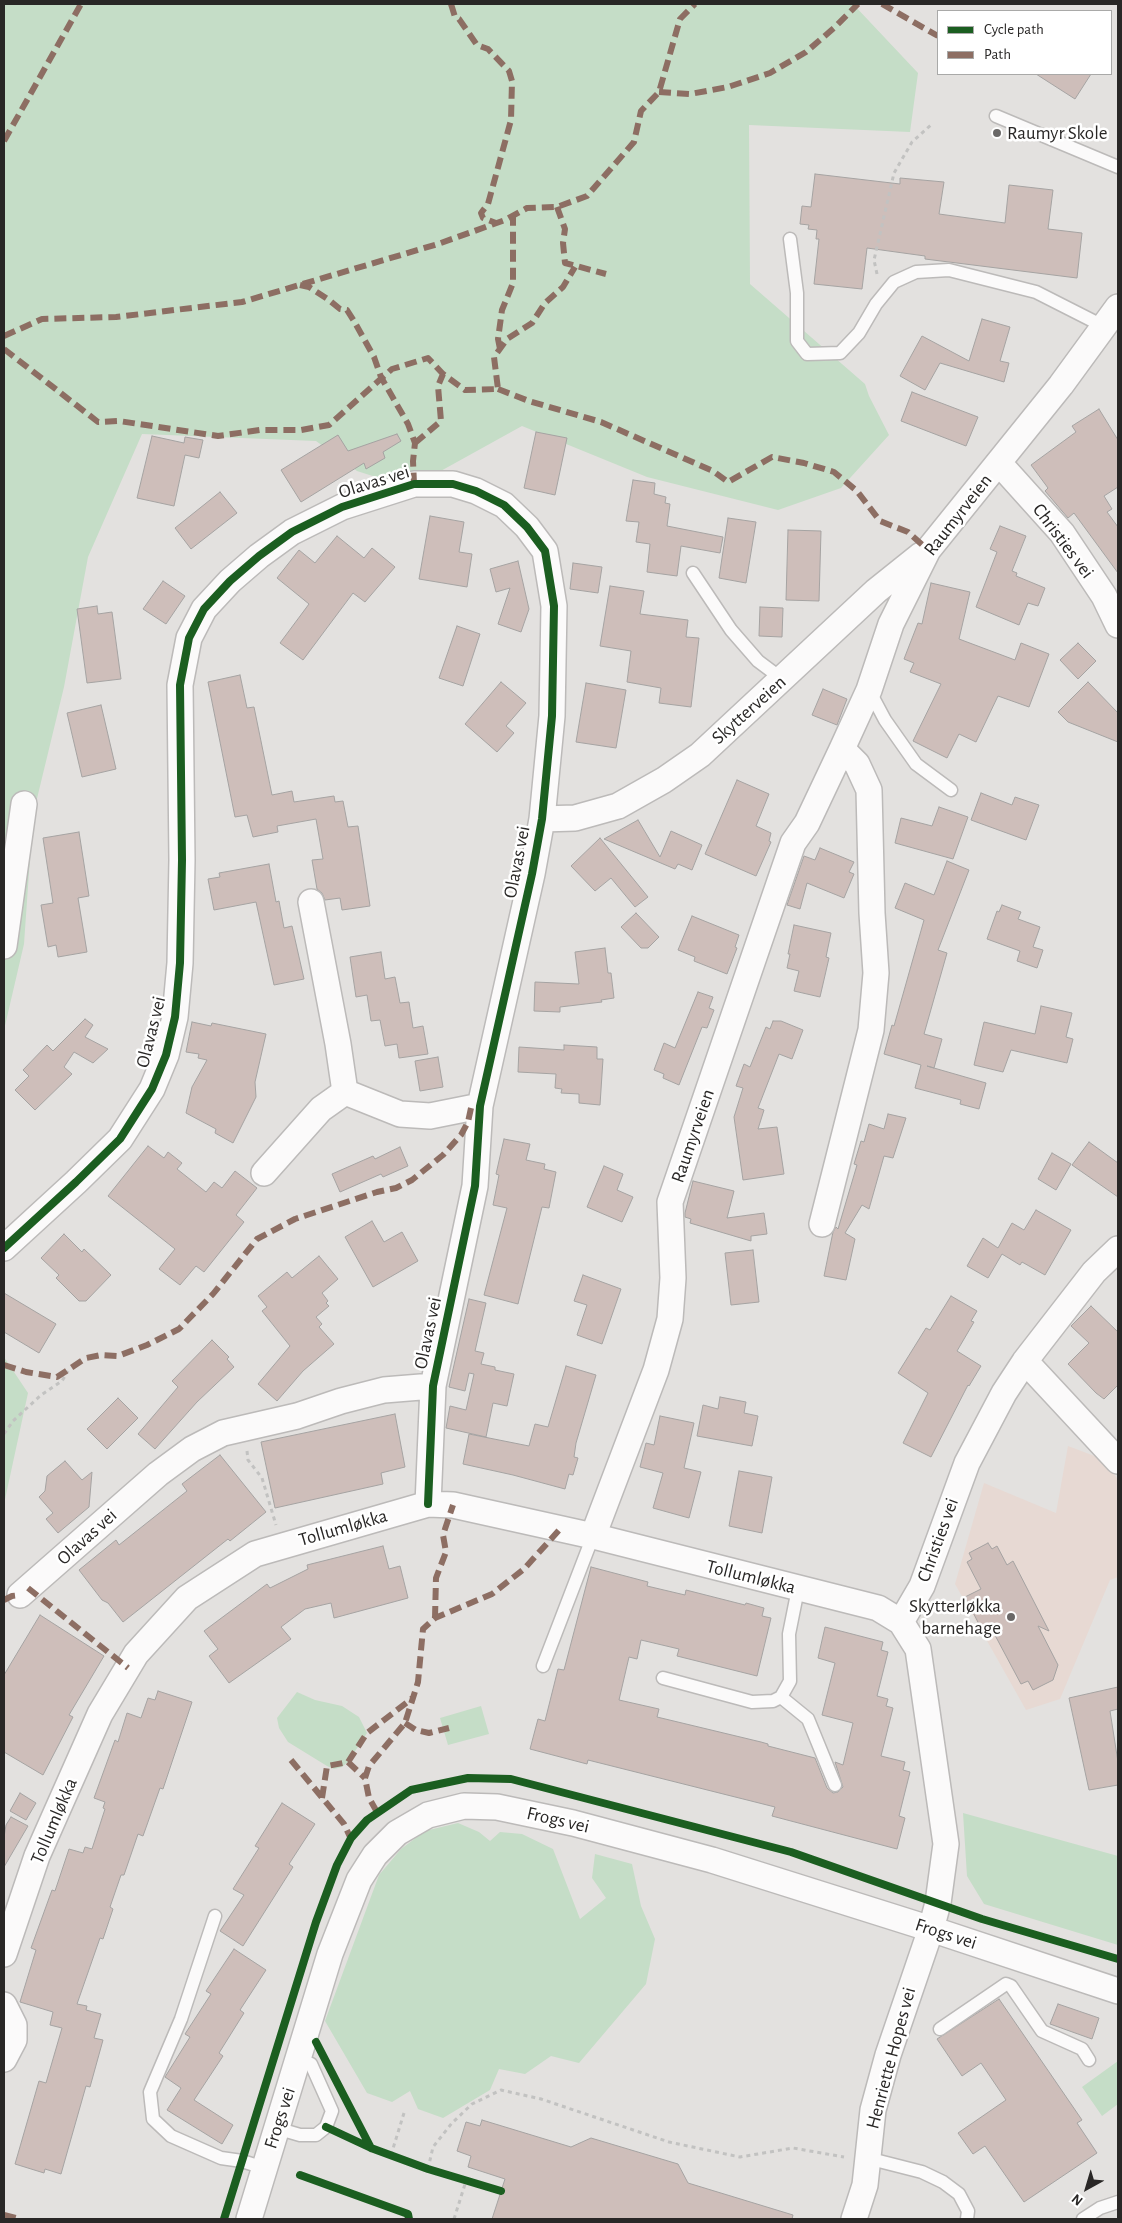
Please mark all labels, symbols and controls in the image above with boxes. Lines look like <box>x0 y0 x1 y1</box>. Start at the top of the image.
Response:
legend <box>937 10 1112 75</box>
text: Cycle path <box>984 22 1044 37</box>
text: Path <box>984 47 1011 62</box>
place label: Raumyr Skole <box>1007 122 1108 144</box>
marker: Raumyr Skole <box>991 127 1003 139</box>
street label: Olavas vei <box>336 460 412 504</box>
street label: Raumyrveien <box>919 470 997 560</box>
street label: Christies vei <box>1027 499 1099 583</box>
street label: Skytterveien <box>707 671 791 749</box>
street label: Olavas vei <box>499 824 535 900</box>
street label: Olavas vei <box>131 994 171 1070</box>
street label: Raumyrveien <box>666 1086 720 1186</box>
street label: Olavas vei <box>409 1295 447 1371</box>
street label: Christies vei <box>912 1495 964 1585</box>
street label: Olavas vei <box>52 1504 122 1570</box>
street label: Tollumløkka <box>296 1504 390 1552</box>
street label: Tollumløkka <box>704 1555 798 1599</box>
place label: Skytterløkka barnehage <box>909 1595 1001 1639</box>
marker: Skytterløkka barnehage <box>1005 1611 1017 1623</box>
street label: Tollumløkka <box>26 1775 82 1867</box>
street label: Frogs vei <box>524 1802 592 1838</box>
street label: Frogs vei <box>912 1913 980 1955</box>
street label: Henriette Hopes vei <box>861 1985 921 2131</box>
street label: Frogs vei <box>259 2084 301 2152</box>
north arrow <box>1062 2163 1112 2213</box>
text: N <box>1069 2191 1086 2208</box>

